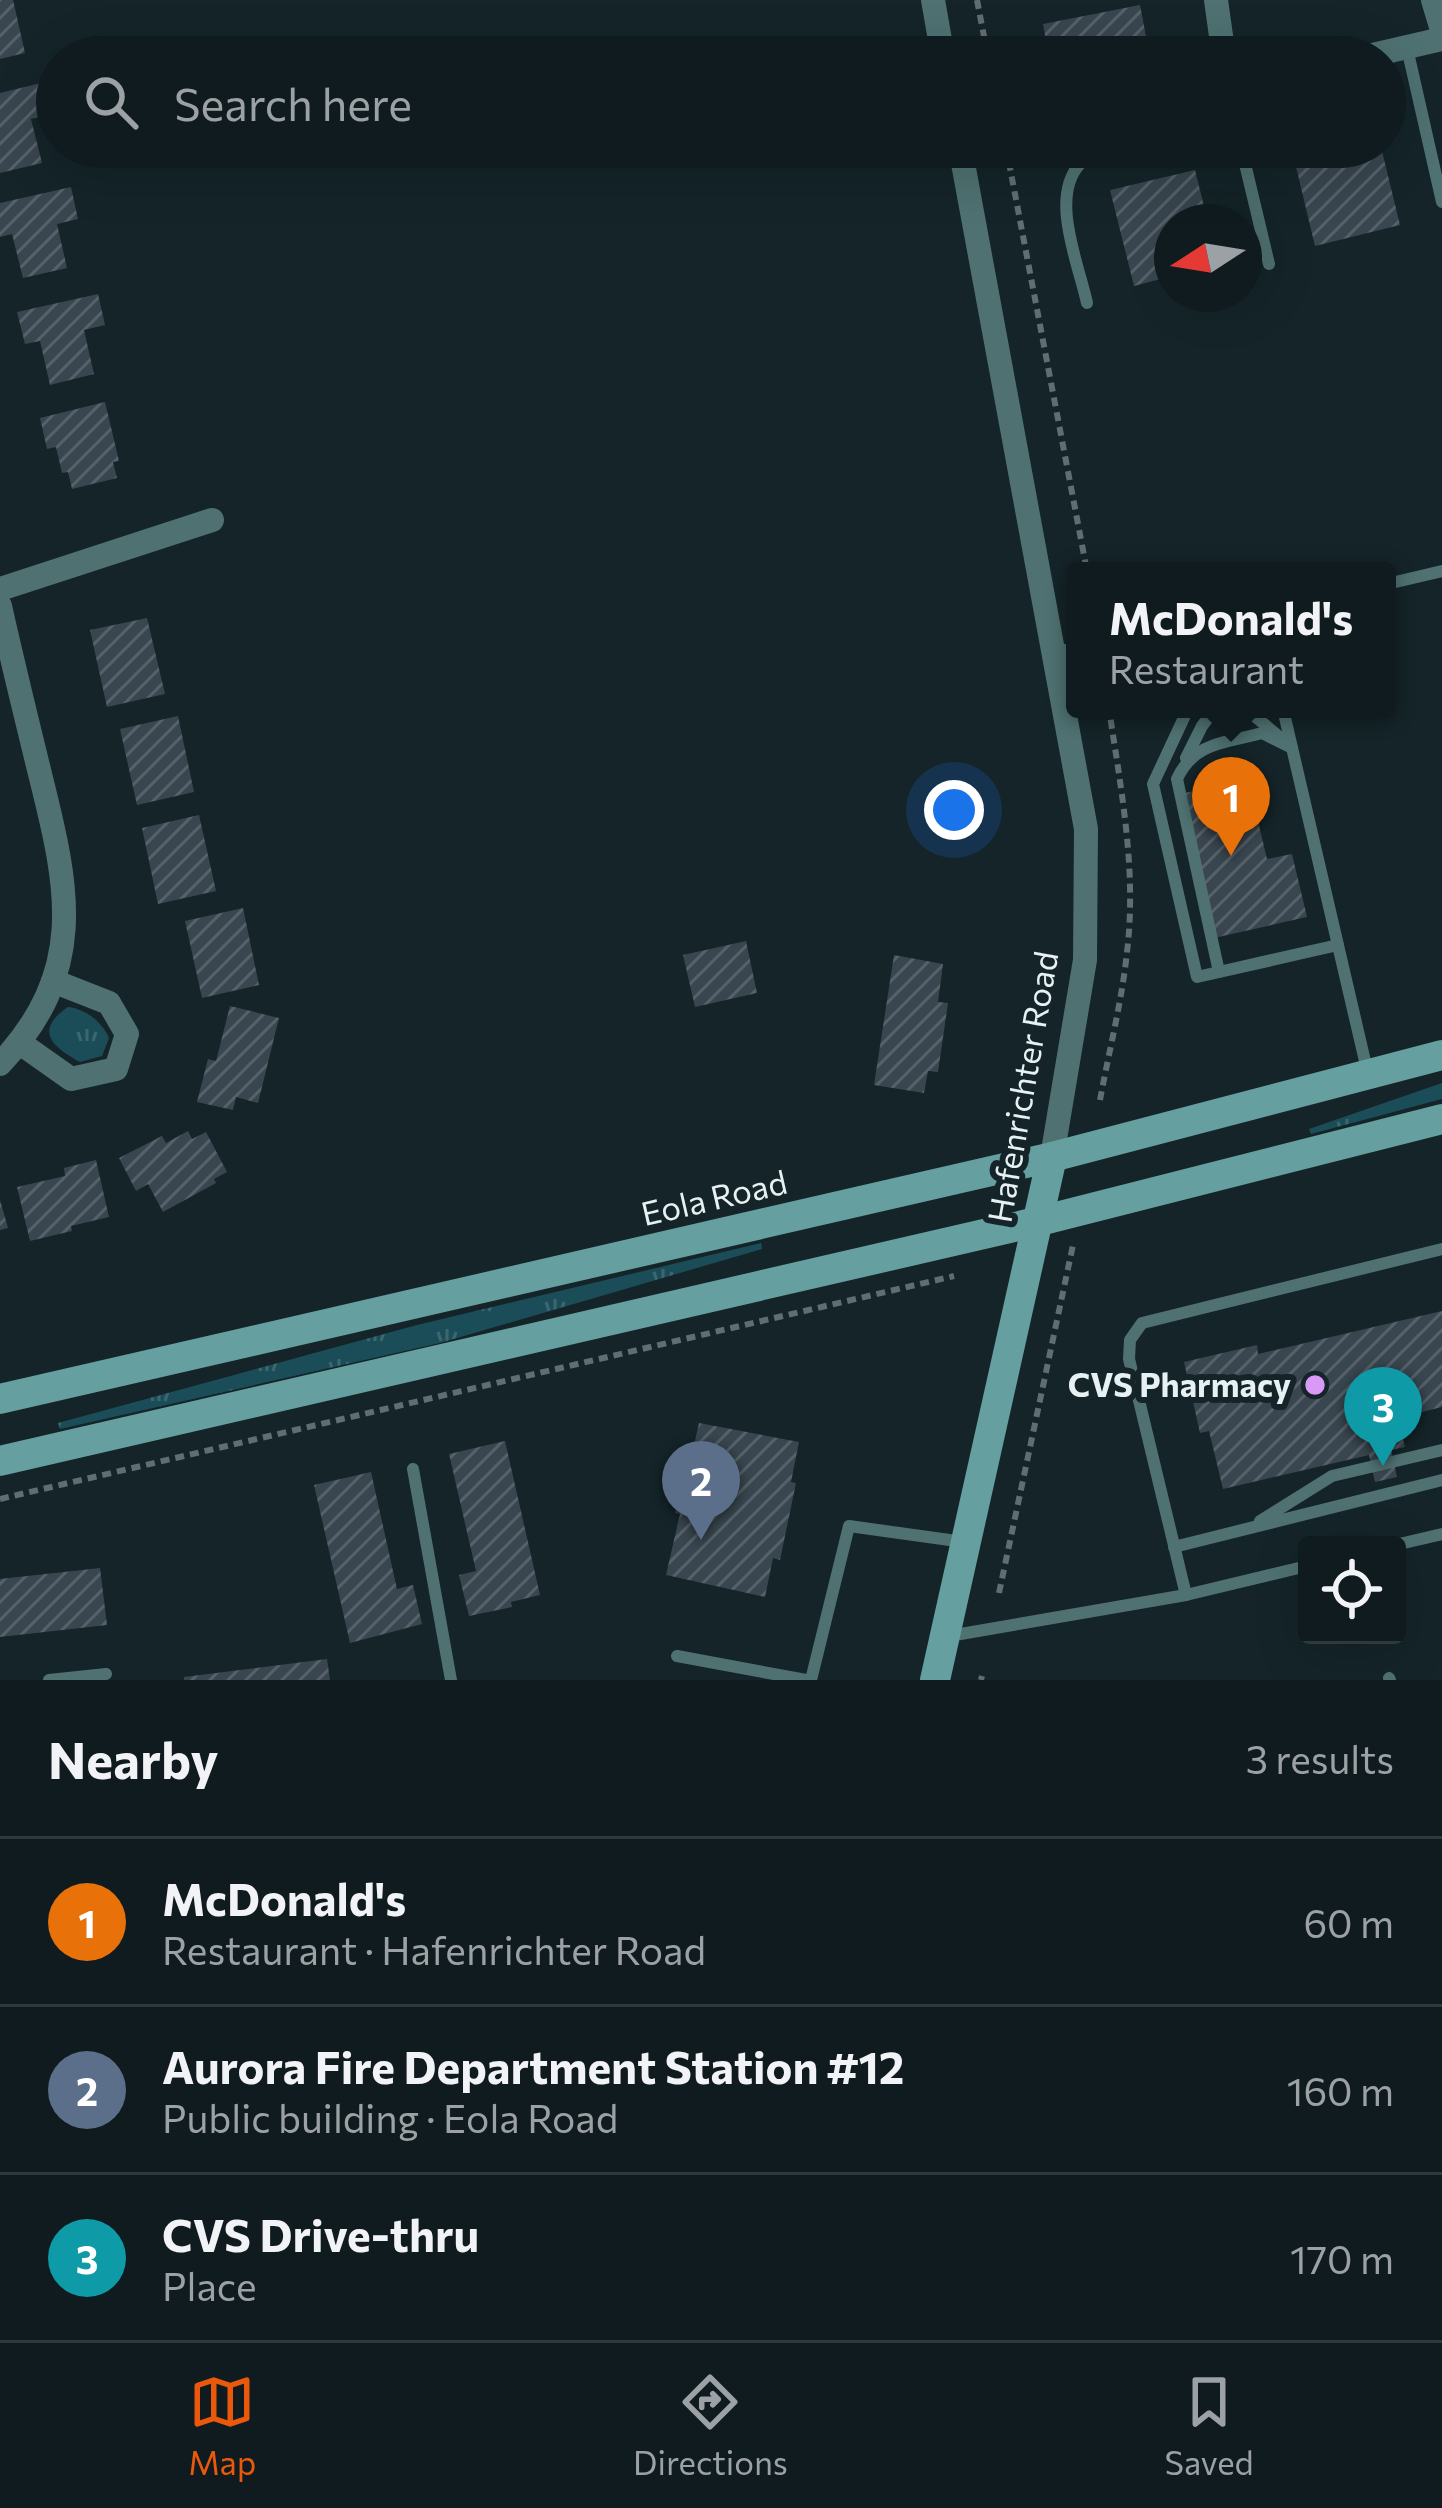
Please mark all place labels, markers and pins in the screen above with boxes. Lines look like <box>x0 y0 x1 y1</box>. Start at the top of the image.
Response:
pin: 1 <box>1192 757 1270 856</box>
place label: CVS Pharmacy <box>1068 1363 1291 1404</box>
pin: 3 <box>1344 1367 1422 1466</box>
marker: CVS Pharmacy <box>1302 1372 1328 1398</box>
pin: 2 <box>662 1441 740 1540</box>

